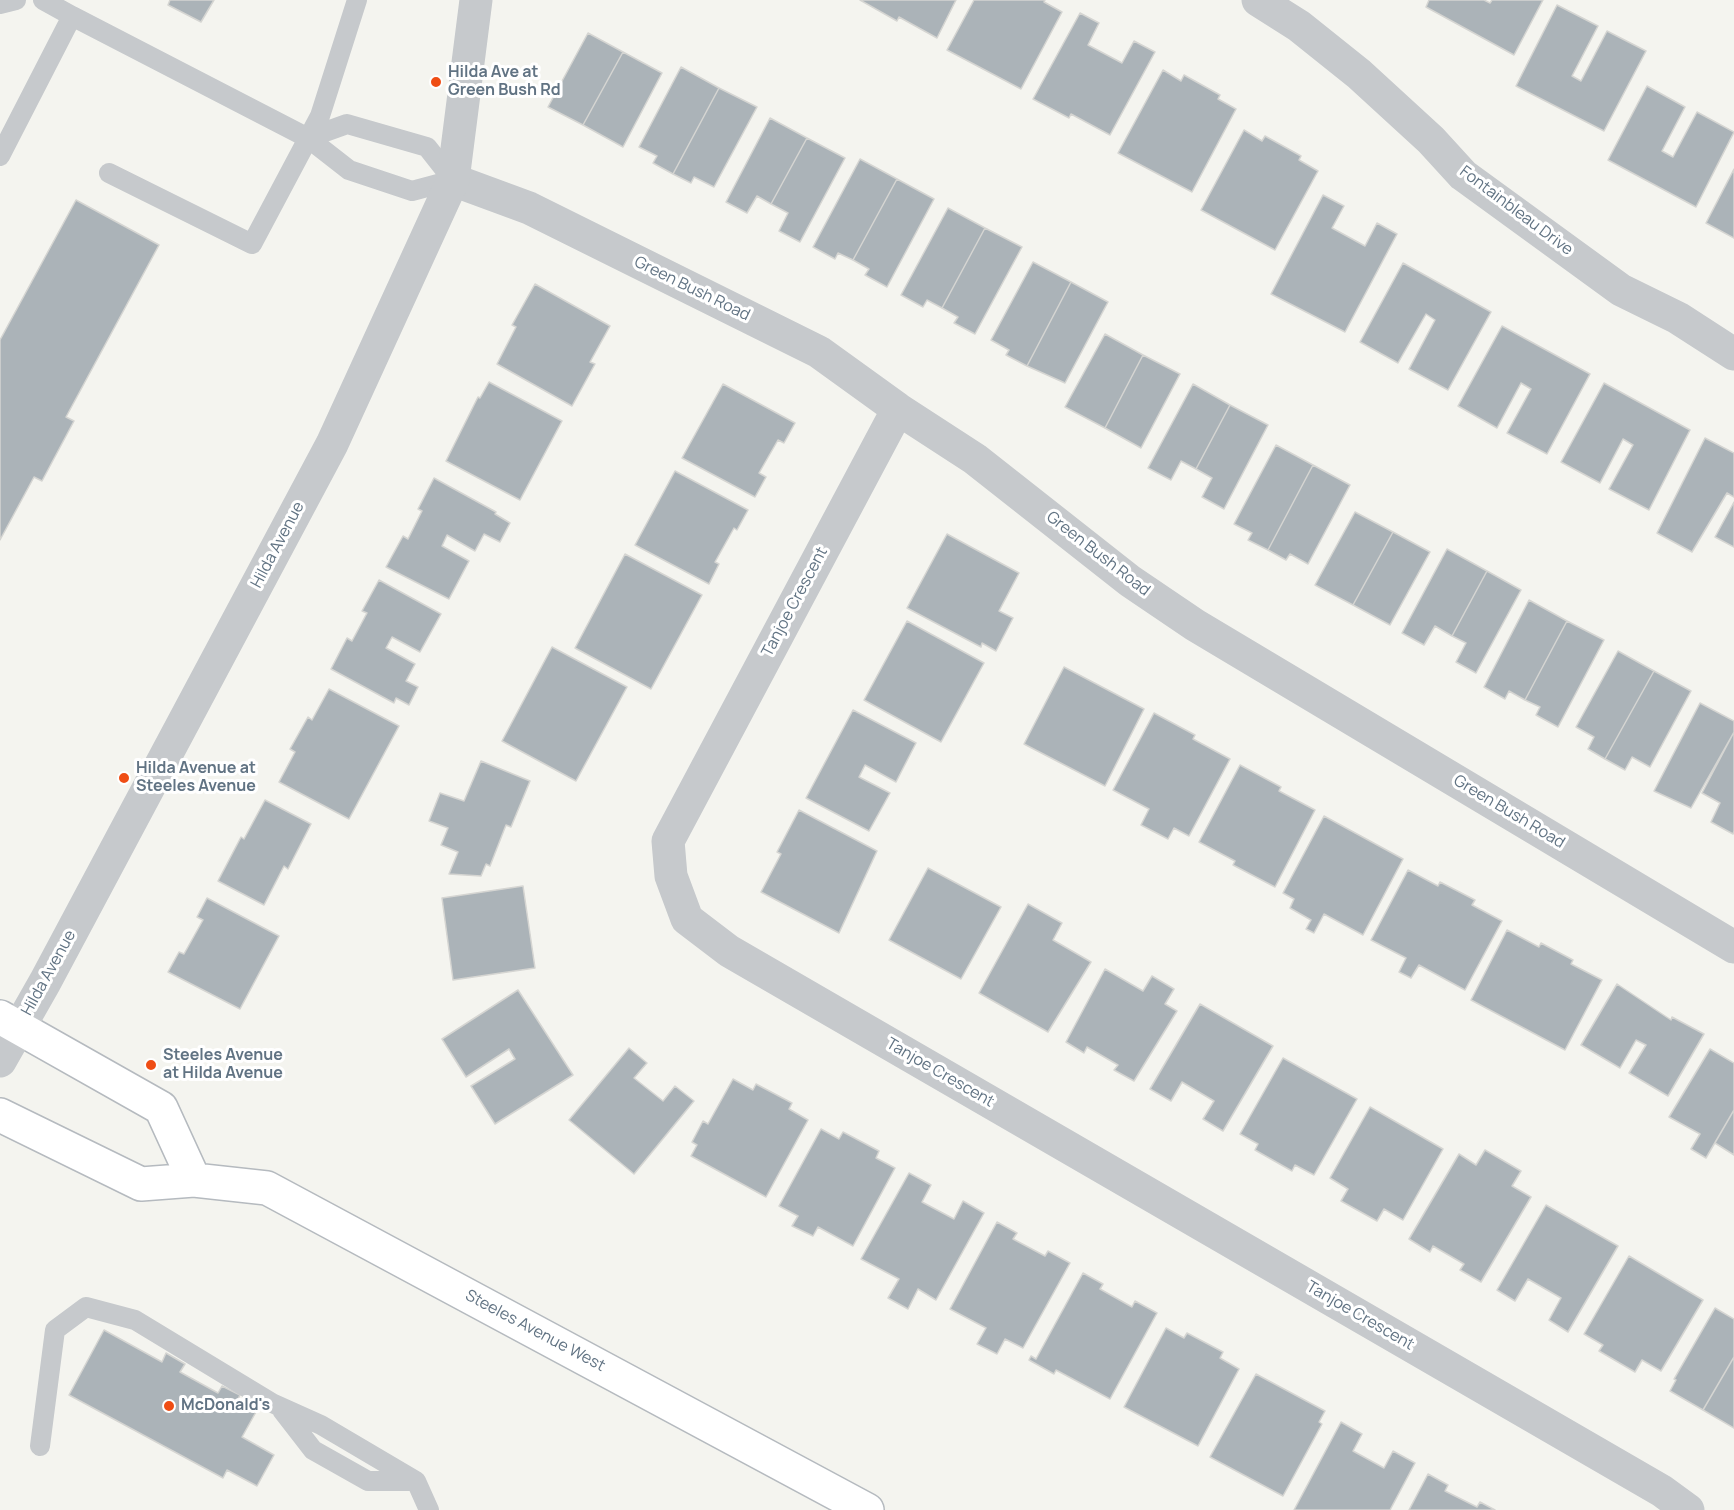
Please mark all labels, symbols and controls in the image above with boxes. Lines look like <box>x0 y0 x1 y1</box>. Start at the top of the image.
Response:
place label: Hilda Ave at Green Bush Rd <box>448 63 561 101</box>
marker: Hilda Ave at Green Bush Rd <box>429 75 443 89</box>
street label: Fontainbleau Drive <box>1456 162 1576 260</box>
street label: Green Bush Road <box>631 253 753 325</box>
street label: Hilda Avenue <box>247 499 309 591</box>
street label: Green Bush Road <box>1042 508 1154 600</box>
street label: Tanjoe Crescent <box>758 544 832 660</box>
place label: Hilda Avenue at Steeles Avenue <box>136 759 256 797</box>
marker: Hilda Avenue at Steeles Avenue <box>117 771 131 785</box>
street label: Green Bush Road <box>1450 771 1568 853</box>
street label: Hilda Avenue <box>18 927 80 1019</box>
street label: Tanjoe Crescent <box>883 1034 997 1112</box>
place label: Steeles Avenue at Hilda Avenue <box>163 1046 283 1084</box>
marker: Steeles Avenue at Hilda Avenue <box>144 1058 158 1072</box>
street label: Tanjoe Crescent <box>1303 1277 1417 1355</box>
street label: Steeles Avenue West <box>462 1286 608 1376</box>
place label: McDonald's <box>181 1396 270 1416</box>
marker: McDonald's <box>162 1399 176 1413</box>

